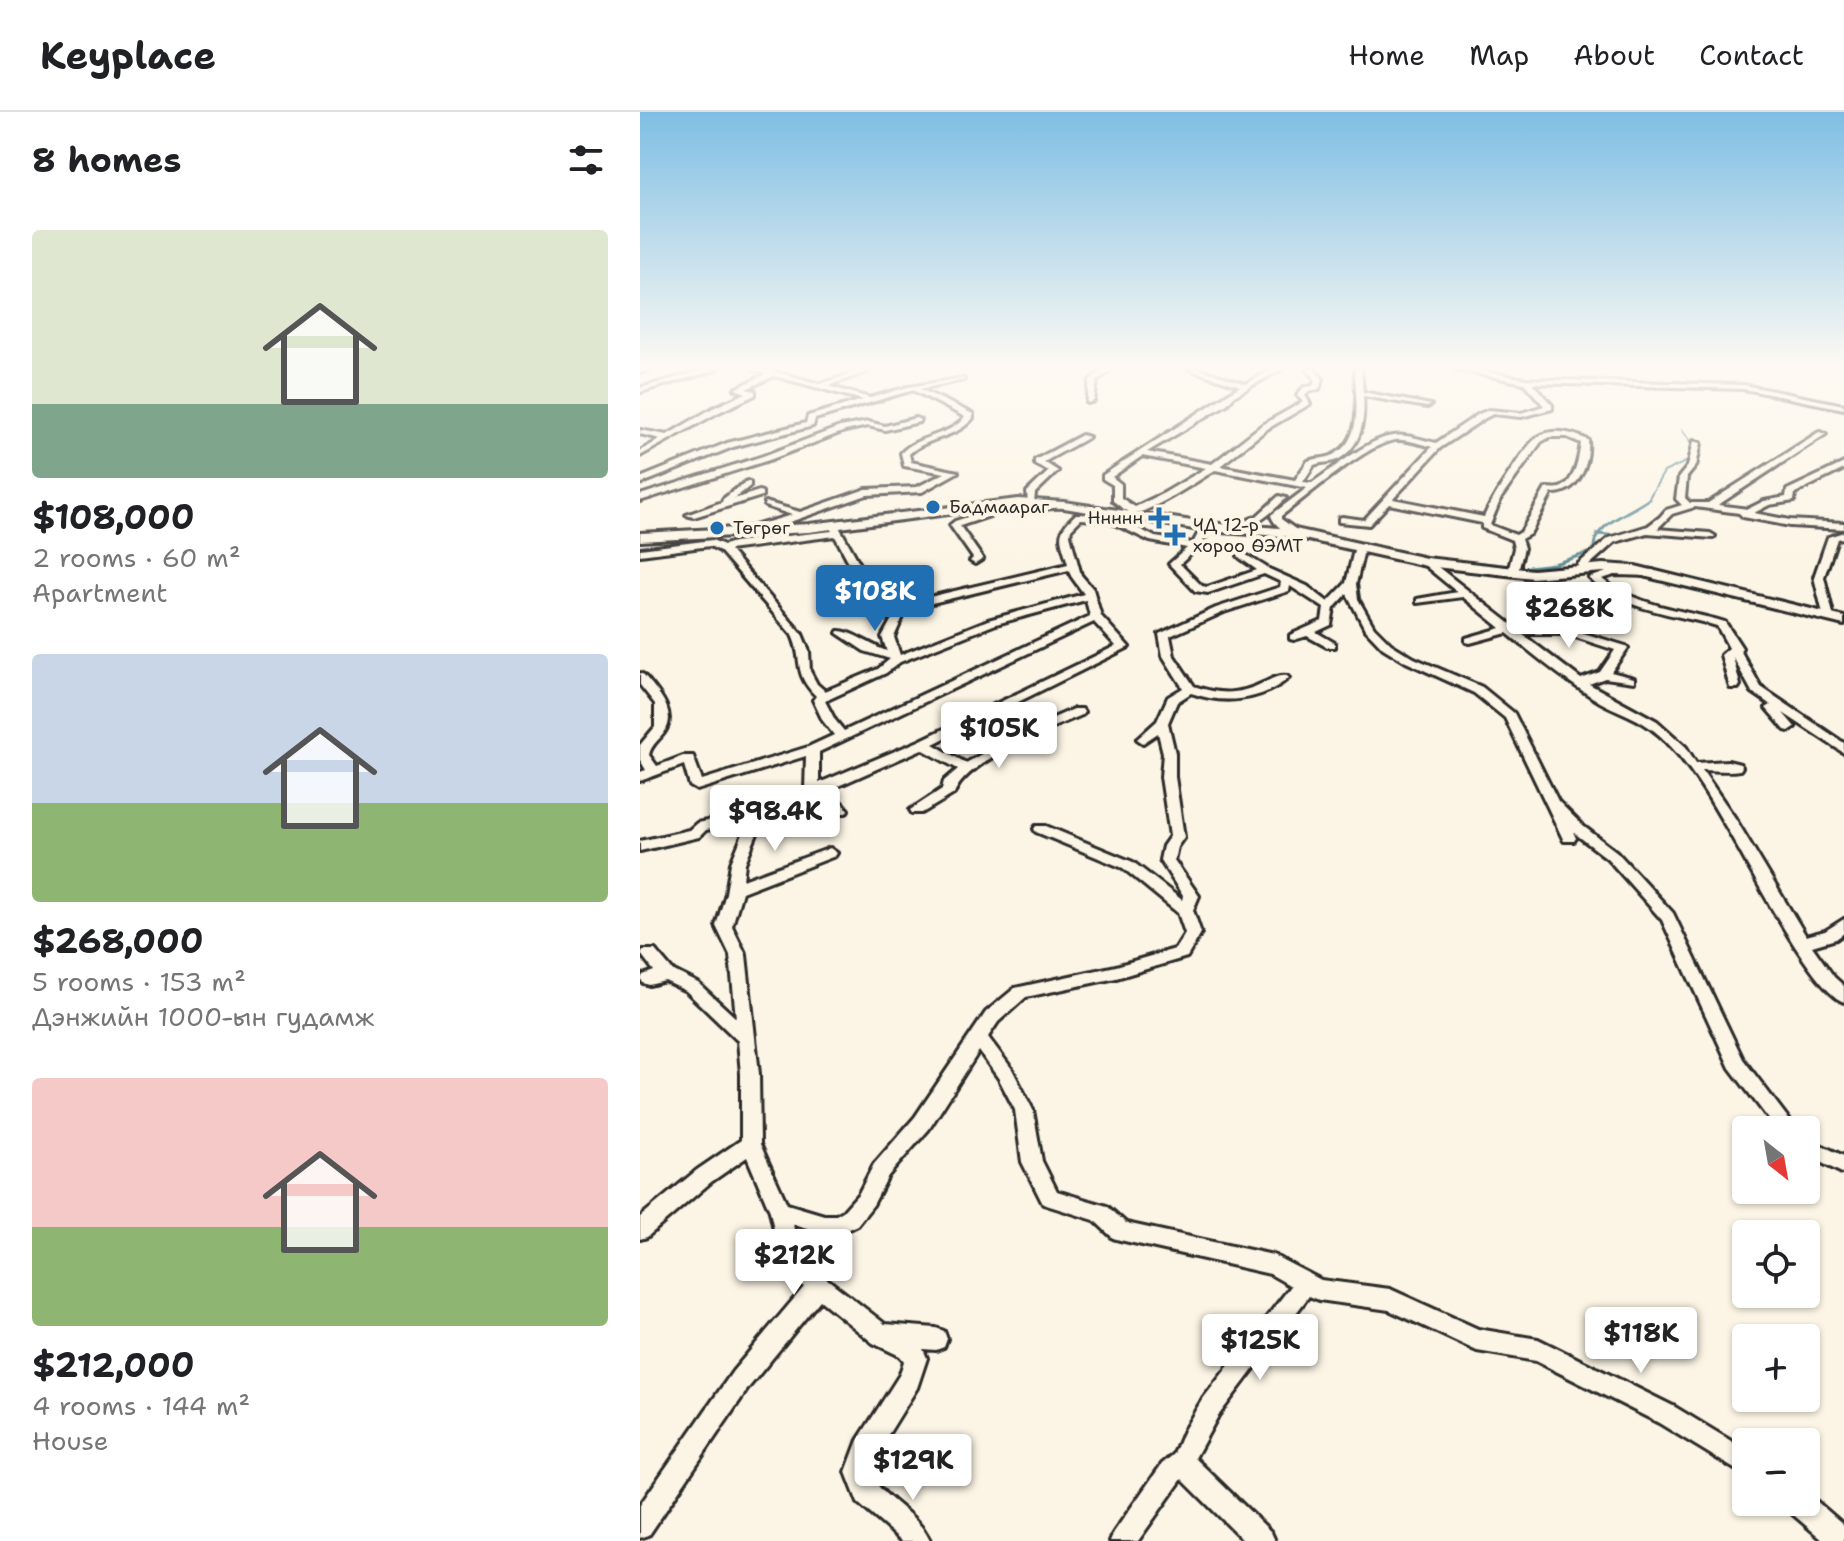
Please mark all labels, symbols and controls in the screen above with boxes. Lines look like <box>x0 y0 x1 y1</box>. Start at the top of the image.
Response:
text: Keyplace <box>40 30 216 81</box>
text: Home <box>1348 36 1425 74</box>
text: Map <box>1469 36 1529 74</box>
text: About <box>1573 36 1655 74</box>
text: Contact <box>1699 36 1804 74</box>
text: 8 homes <box>32 137 181 183</box>
icon: filters <box>564 138 608 182</box>
icon: home <box>248 282 392 426</box>
text: $108,000 <box>32 494 195 540</box>
place label: Бадмаараг <box>949 495 1049 519</box>
marker: Бадмаараг <box>924 498 942 516</box>
place label: Ннннн <box>1087 506 1143 530</box>
marker: Ннннн <box>1150 509 1168 527</box>
place label: ЧД 12-р хороо ӨЭМТ <box>1193 513 1303 558</box>
place label: Төгрөг <box>733 516 790 540</box>
marker: Төгрөг <box>708 519 726 537</box>
marker: ЧД 12-р хороо ӨЭМТ <box>1164 524 1186 546</box>
text: 2 rooms · 60 m² <box>32 540 241 575</box>
pin: $108K <box>819 565 931 633</box>
text: $108K <box>834 573 916 608</box>
text: Apartment <box>32 575 168 610</box>
pin: $268K <box>1513 582 1625 650</box>
text: $268K <box>1525 590 1613 625</box>
pin: $105K <box>943 702 1055 770</box>
icon: home <box>248 706 392 850</box>
text: $105K <box>959 710 1039 745</box>
pin: $98.4K <box>710 785 840 853</box>
text: $98.4K <box>728 793 822 828</box>
text: $268,000 <box>32 918 204 964</box>
text: 5 rooms · 153 m² <box>32 964 246 999</box>
text: Дэнжийн 1000-ын гудамж <box>32 999 374 1034</box>
north arrow <box>1732 1116 1820 1204</box>
map controls <box>1732 1116 1820 1516</box>
icon: home <box>248 1130 392 1274</box>
button: locate <box>1732 1220 1820 1308</box>
pin: $212K <box>738 1229 850 1297</box>
text: $212K <box>753 1237 835 1272</box>
pin: $118K <box>1585 1307 1697 1375</box>
pin: $125K <box>1204 1314 1316 1382</box>
text: $118K <box>1603 1315 1679 1350</box>
text: $125K <box>1220 1322 1300 1357</box>
button: + <box>1732 1324 1820 1412</box>
text: $212,000 <box>32 1342 194 1388</box>
text: 4 rooms · 144 m² <box>32 1388 250 1423</box>
text: House <box>32 1423 108 1458</box>
button: − <box>1732 1428 1820 1516</box>
pin: $129K <box>857 1434 969 1502</box>
text: $129K <box>873 1442 954 1477</box>

